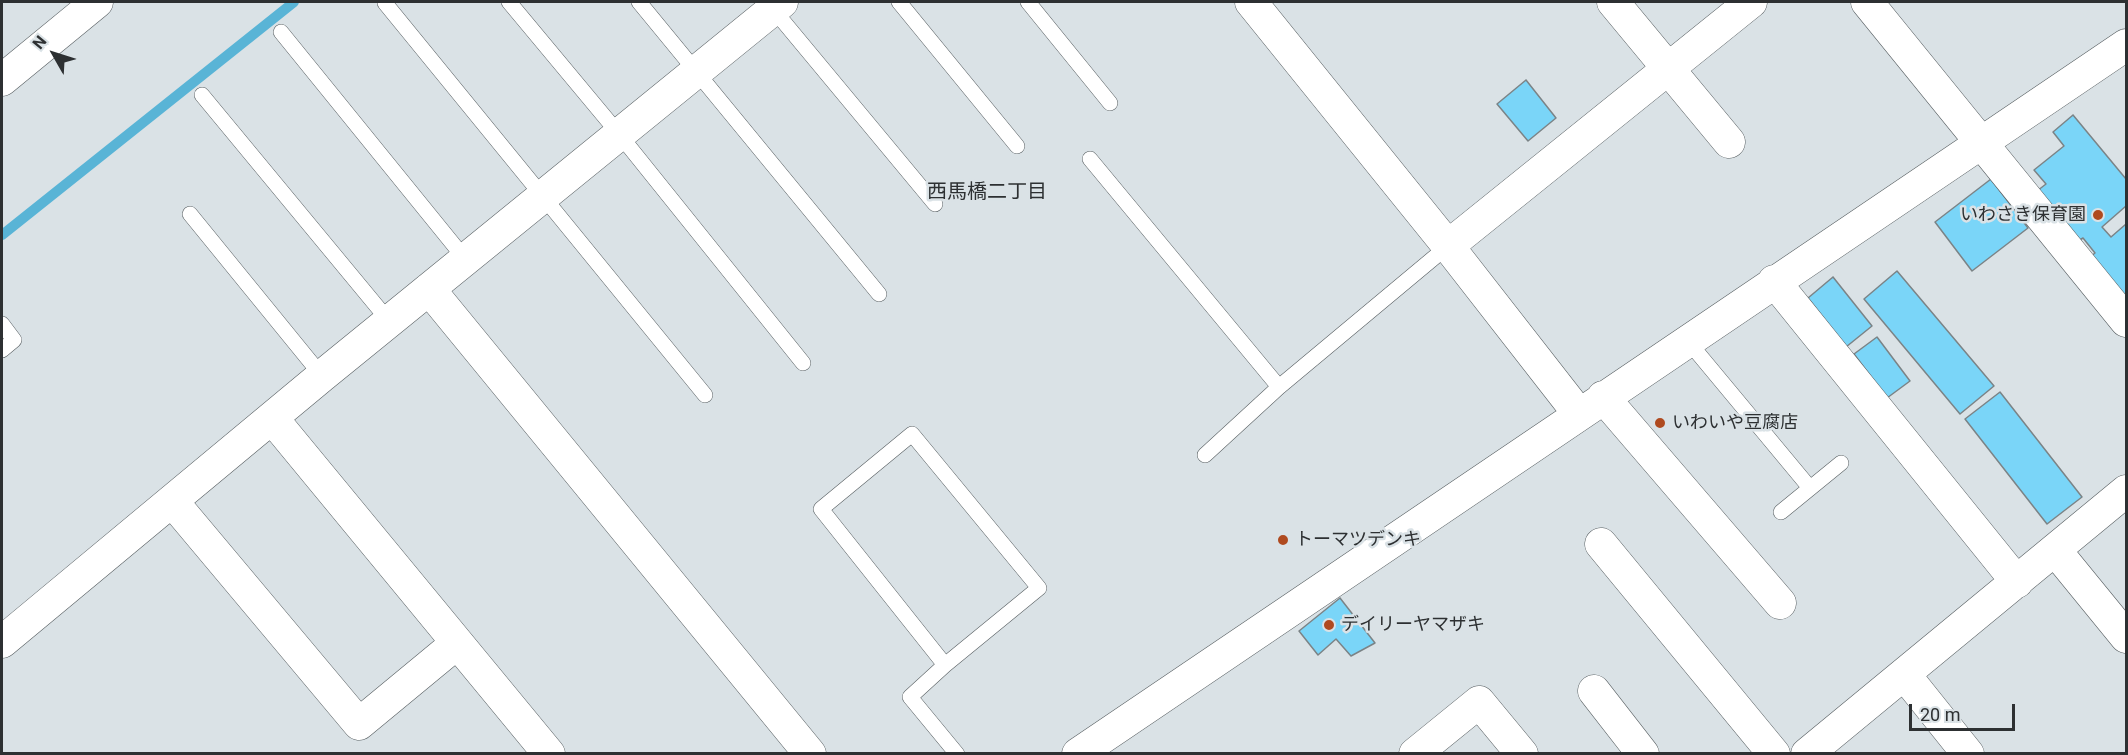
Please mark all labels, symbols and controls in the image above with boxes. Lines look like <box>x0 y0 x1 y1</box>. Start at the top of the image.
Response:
north arrow <box>24 24 84 84</box>
text: N <box>29 32 51 53</box>
district label: 西馬橋二丁目 <box>927 181 1047 205</box>
place label: いわさき保育園 <box>1960 204 2086 226</box>
marker: いわさき保育園 <box>2091 208 2105 222</box>
place label: いわいや豆腐店 <box>1672 412 1798 434</box>
marker: いわいや豆腐店 <box>1653 416 1667 430</box>
place label: トーマツデンキ <box>1295 529 1421 551</box>
marker: トーマツデンキ <box>1276 533 1290 547</box>
place label: デイリーヤマザキ <box>1341 614 1485 636</box>
marker: デイリーヤマザキ <box>1322 618 1336 632</box>
scale bar <box>1912 692 2018 730</box>
text: 20 m <box>1920 704 1960 725</box>

